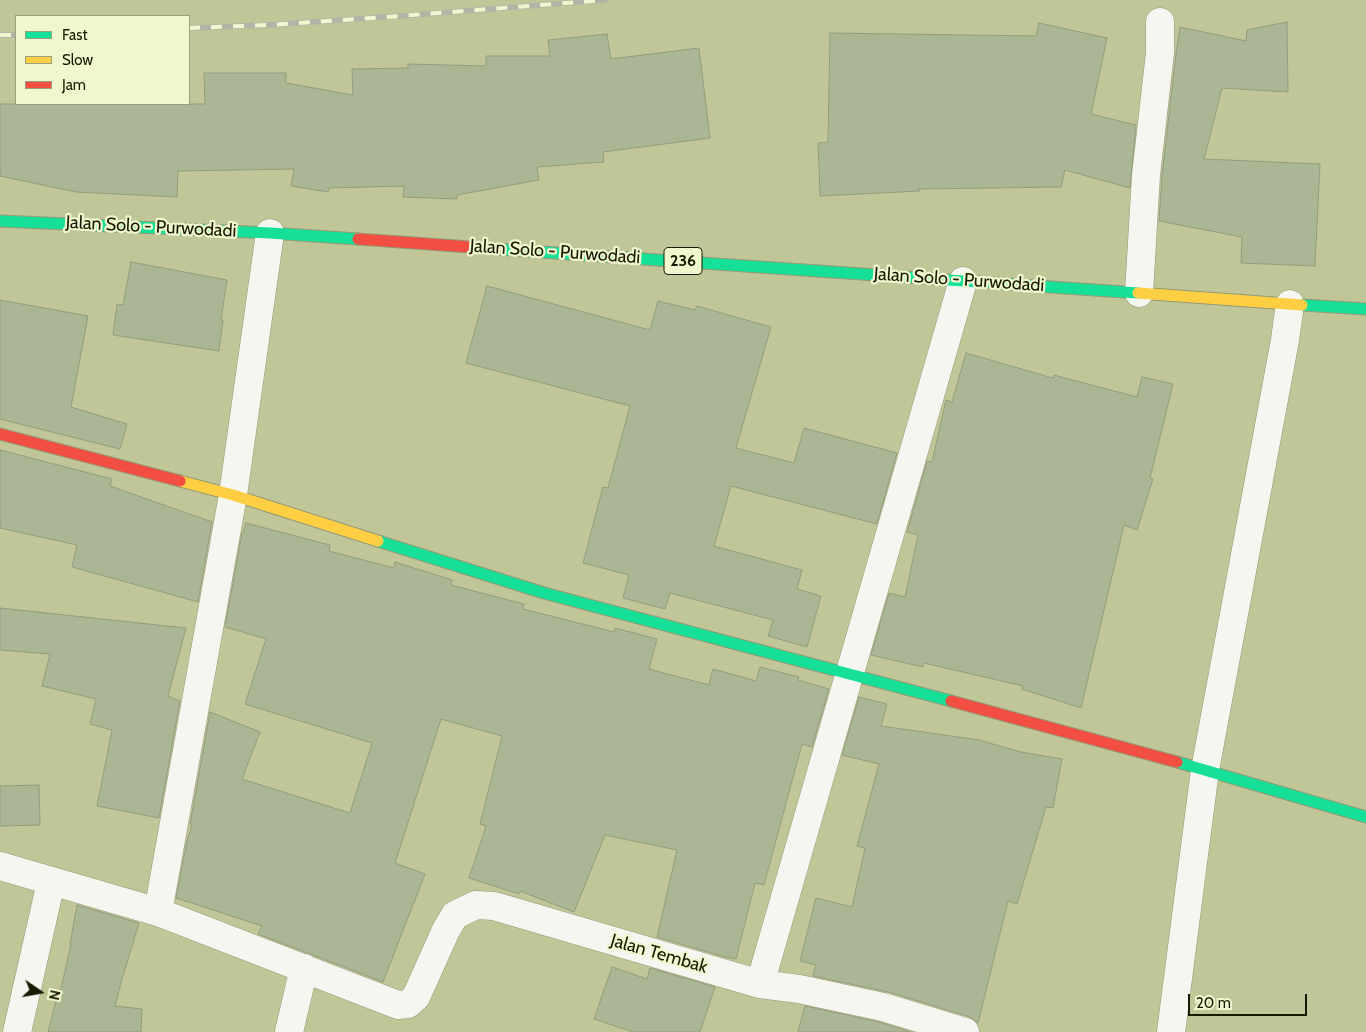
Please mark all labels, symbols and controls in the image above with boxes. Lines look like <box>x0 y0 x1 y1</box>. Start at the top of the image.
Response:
legend <box>15 15 190 105</box>
text: Fast <box>62 26 87 44</box>
text: Slow <box>62 51 93 69</box>
text: Jam <box>62 76 86 94</box>
street label: Jalan Solo - Purwodadi <box>65 212 237 242</box>
street label: Jalan Solo - Purwodadi <box>469 235 641 269</box>
road number: 236 <box>664 248 702 274</box>
street label: Jalan Solo - Purwodadi <box>873 263 1045 297</box>
street label: Jalan Tembak <box>608 930 710 978</box>
north arrow <box>15 967 65 1017</box>
scale bar <box>1191 984 1310 1016</box>
text: N <box>45 988 65 1002</box>
text: 20 m <box>1196 994 1231 1012</box>

